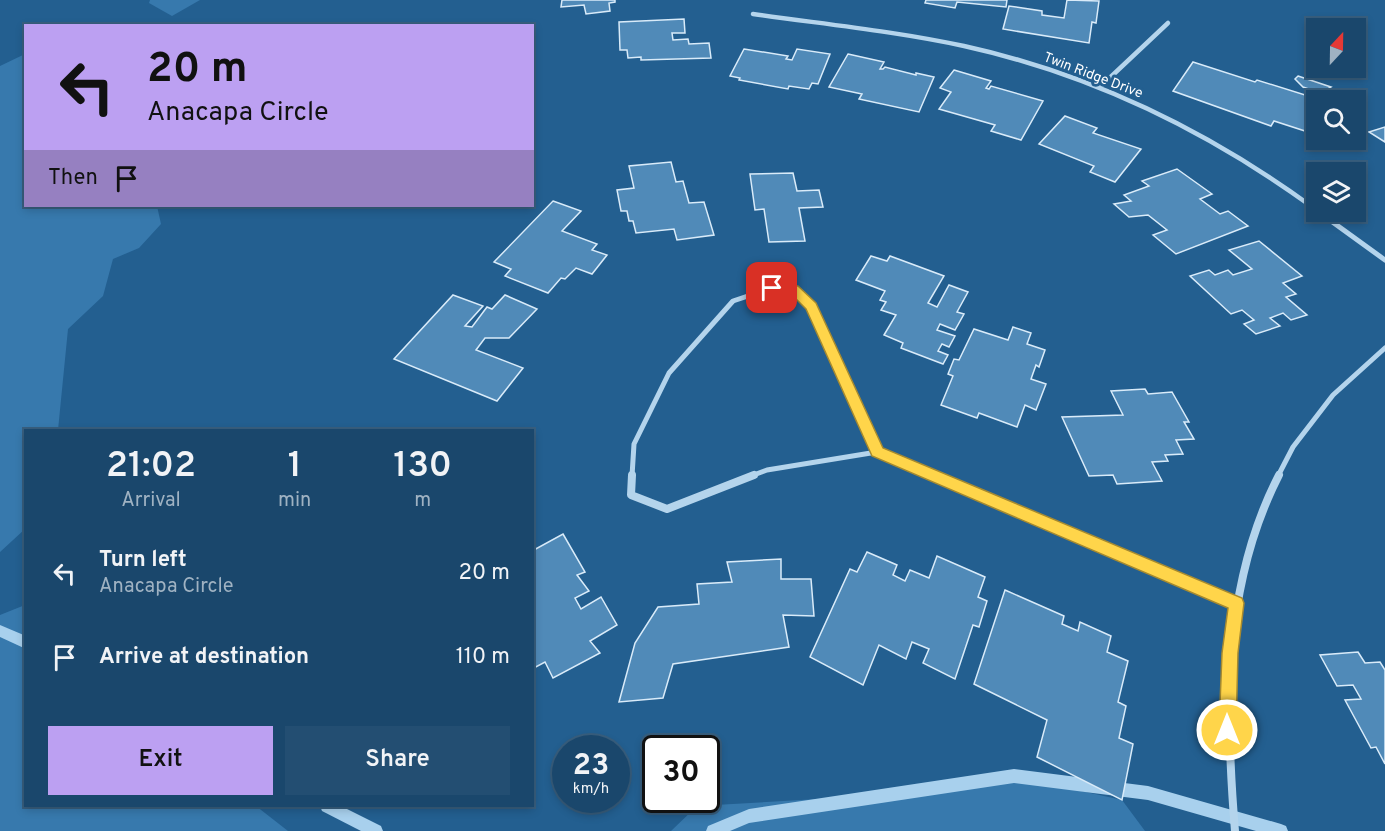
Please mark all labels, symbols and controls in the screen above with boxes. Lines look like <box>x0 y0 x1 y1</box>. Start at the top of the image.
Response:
north arrow <box>1306 18 1366 78</box>
map controls <box>1306 18 1366 222</box>
text: 20 m <box>147 44 248 97</box>
icon: left <box>48 48 126 126</box>
street label: Twin Ridge Drive <box>1041 49 1145 103</box>
button: search <box>1306 90 1366 150</box>
text: Anacapa Circle <box>147 96 329 130</box>
icon: arrive <box>110 162 143 195</box>
button: layers <box>1306 162 1366 222</box>
text: Then <box>48 165 98 192</box>
pin <box>746 262 797 313</box>
icon: arrive <box>755 271 788 304</box>
text: 21:02 <box>106 444 196 490</box>
text: 1 <box>288 444 302 490</box>
text: 130 <box>393 444 452 490</box>
text: Arrival <box>121 488 181 514</box>
text: min <box>278 488 311 514</box>
text: m <box>414 488 431 514</box>
text: Turn left <box>99 547 187 574</box>
icon: left <box>48 557 81 590</box>
text: 20 m <box>459 560 510 587</box>
text: Anacapa Circle <box>99 574 233 600</box>
icon: arrive <box>48 641 81 674</box>
text: Arrive at destination <box>99 644 309 671</box>
text: 110 m <box>456 644 510 671</box>
position arrow <box>1195 698 1259 762</box>
button: Exit <box>48 726 273 795</box>
button: Share <box>285 726 510 795</box>
speed limit sign: 30 <box>642 735 720 813</box>
text: 23 <box>573 748 609 785</box>
text: km/h <box>573 780 609 799</box>

